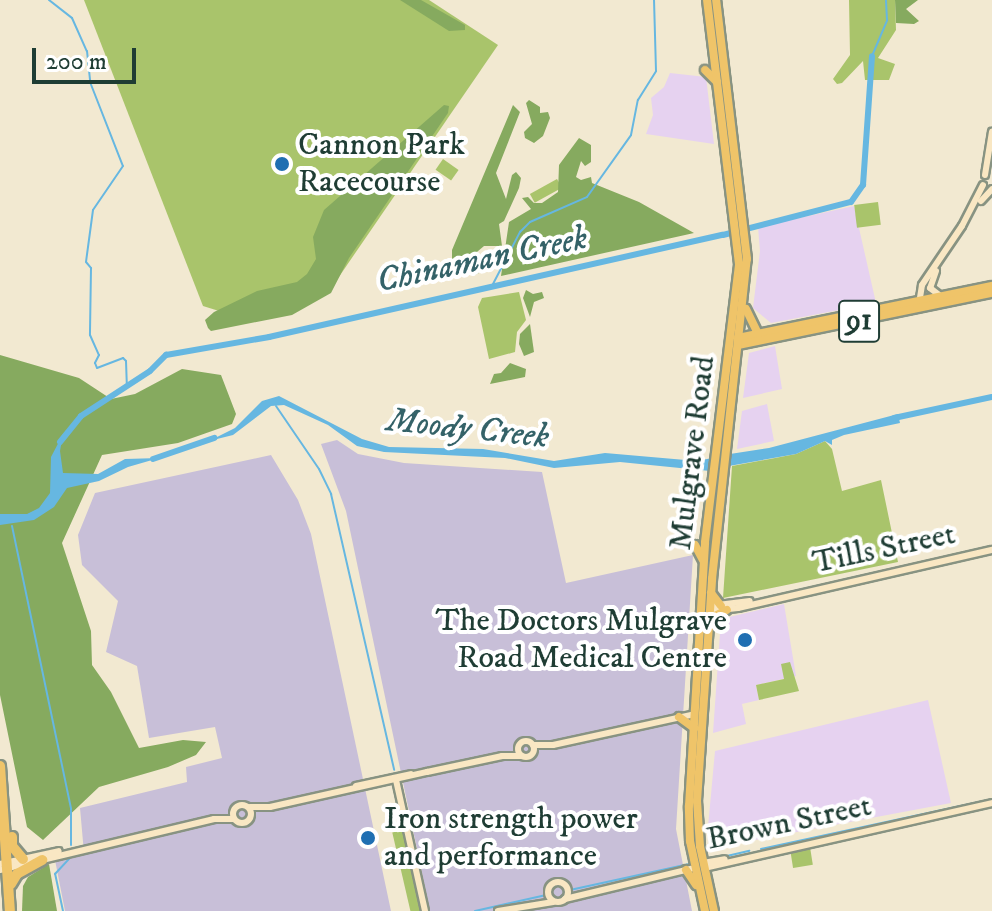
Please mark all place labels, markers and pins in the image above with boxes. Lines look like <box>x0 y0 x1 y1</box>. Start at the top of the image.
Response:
place label: Cannon Park Racecourse <box>298 127 465 202</box>
marker: Cannon Park Racecourse <box>273 155 291 173</box>
place label: The Doctors Mulgrave Road Medical Centre <box>436 603 727 678</box>
marker: The Doctors Mulgrave Road Medical Centre <box>734 629 756 651</box>
place label: Iron strength power and performance <box>384 801 638 876</box>
marker: Iron strength power and performance <box>359 829 377 847</box>

